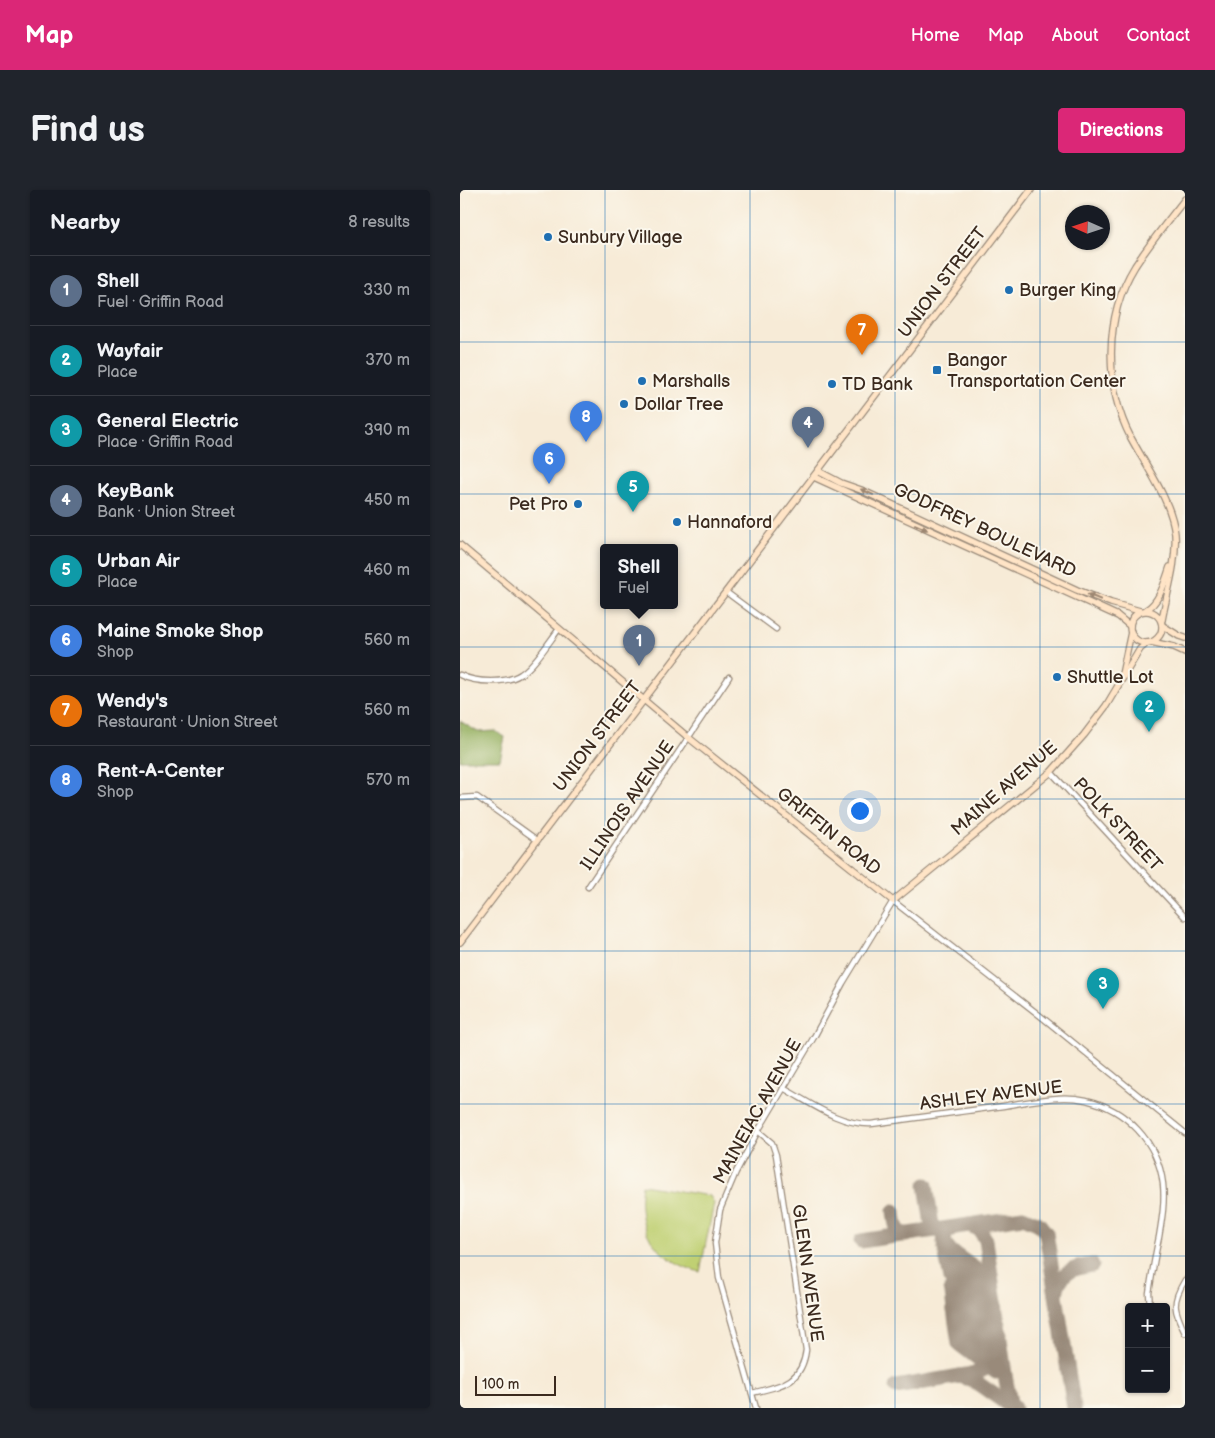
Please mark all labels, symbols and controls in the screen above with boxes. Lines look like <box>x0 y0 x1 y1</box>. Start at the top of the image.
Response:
text: Map <box>25 21 73 50</box>
text: Home <box>911 25 960 46</box>
text: Map <box>988 25 1024 46</box>
text: About <box>1052 25 1099 46</box>
text: Contact <box>1127 25 1190 46</box>
button: Directions <box>1058 108 1185 153</box>
text: Find us <box>30 109 145 152</box>
north arrow <box>1065 205 1110 250</box>
text: Nearby <box>50 210 120 235</box>
text: 8 results <box>348 213 410 232</box>
street label: UNION STREET <box>894 223 991 342</box>
place label: Sunbury Village <box>558 227 683 248</box>
marker: Sunbury Village <box>542 231 554 243</box>
text: Shell <box>97 270 139 293</box>
place label: Burger King <box>1019 280 1116 301</box>
text: 1 <box>63 281 69 300</box>
text: 330 m <box>363 281 410 300</box>
marker: Burger King <box>1003 284 1015 296</box>
text: Fuel · Griffin Road <box>97 293 224 312</box>
pin: 7 <box>846 314 878 355</box>
text: Wayfair <box>97 340 163 363</box>
place label: Bangor Transportation Center <box>947 350 1126 392</box>
text: 2 <box>61 351 71 370</box>
text: 370 m <box>365 351 410 370</box>
text: Place <box>97 363 138 382</box>
marker: Bangor Transportation Center <box>931 364 943 376</box>
place label: Marshalls <box>652 371 730 392</box>
place label: TD Bank <box>842 374 912 395</box>
marker: Marshalls <box>636 375 648 387</box>
marker: TD Bank <box>826 378 838 390</box>
place label: Dollar Tree <box>634 394 724 415</box>
marker: Dollar Tree <box>618 398 630 410</box>
pin: 8 <box>570 401 602 442</box>
pin: 4 <box>792 407 824 448</box>
text: General Electric <box>97 410 239 433</box>
text: 3 <box>61 421 71 440</box>
text: 390 m <box>364 421 410 440</box>
text: Place · Griffin Road <box>97 433 233 452</box>
pin: 6 <box>533 443 565 484</box>
pin: 5 <box>617 471 649 512</box>
street label: GODFREY BOULEVARD <box>890 479 1079 582</box>
text: KeyBank <box>97 480 174 503</box>
one-way arrow <box>860 488 874 496</box>
text: 4 <box>61 491 71 510</box>
text: 450 m <box>364 491 410 510</box>
place label: Pet Pro <box>509 494 568 515</box>
marker: Pet Pro <box>572 498 584 510</box>
text: Bank · Union Street <box>97 503 235 522</box>
place label: Hannaford <box>687 512 772 533</box>
marker: Hannaford <box>671 516 683 528</box>
one-way arrow <box>914 524 928 532</box>
popup <box>600 544 678 609</box>
text: Urban Air <box>97 550 180 573</box>
text: Shell <box>618 556 660 579</box>
text: 5 <box>61 561 71 580</box>
text: 460 m <box>364 561 410 580</box>
text: Place <box>97 573 138 592</box>
text: Fuel <box>618 579 649 598</box>
one-way arrow <box>1087 592 1101 600</box>
text: Maine Smoke Shop <box>97 620 263 643</box>
pin: 1 <box>623 625 655 666</box>
text: 6 <box>61 631 71 650</box>
text: 560 m <box>364 631 410 650</box>
text: Shop <box>97 643 134 662</box>
place label: Shuttle Lot <box>1067 667 1154 688</box>
marker: Shuttle Lot <box>1051 671 1063 683</box>
street label: UNION STREET <box>549 677 646 796</box>
text: Wendy's <box>97 690 168 713</box>
pin: 2 <box>1133 691 1165 732</box>
text: 7 <box>62 701 70 720</box>
text: 560 m <box>364 701 410 720</box>
text: Restaurant · Union Street <box>97 713 278 732</box>
street label: ILLINOIS AVENUE <box>576 737 679 874</box>
street label: MAINE AVENUE <box>947 737 1062 840</box>
text: Rent-A-Center <box>97 760 224 783</box>
text: 8 <box>61 771 71 790</box>
text: 570 m <box>366 771 410 790</box>
street label: POLK STREET <box>1069 773 1166 876</box>
text: Shop <box>97 783 134 802</box>
street label: GRIFFIN ROAD <box>773 783 885 880</box>
your location <box>847 798 873 824</box>
pin: 3 <box>1087 968 1119 1009</box>
street label: MAINEIAC AVENUE <box>709 1035 806 1187</box>
street label: ASHLEY AVENUE <box>918 1076 1064 1115</box>
street label: GLENN AVENUE <box>787 1203 828 1343</box>
map controls <box>1125 1303 1170 1393</box>
button: + <box>1125 1303 1170 1348</box>
button: − <box>1125 1348 1170 1393</box>
scale bar <box>475 1373 556 1396</box>
text: 100 m <box>482 1376 519 1393</box>

